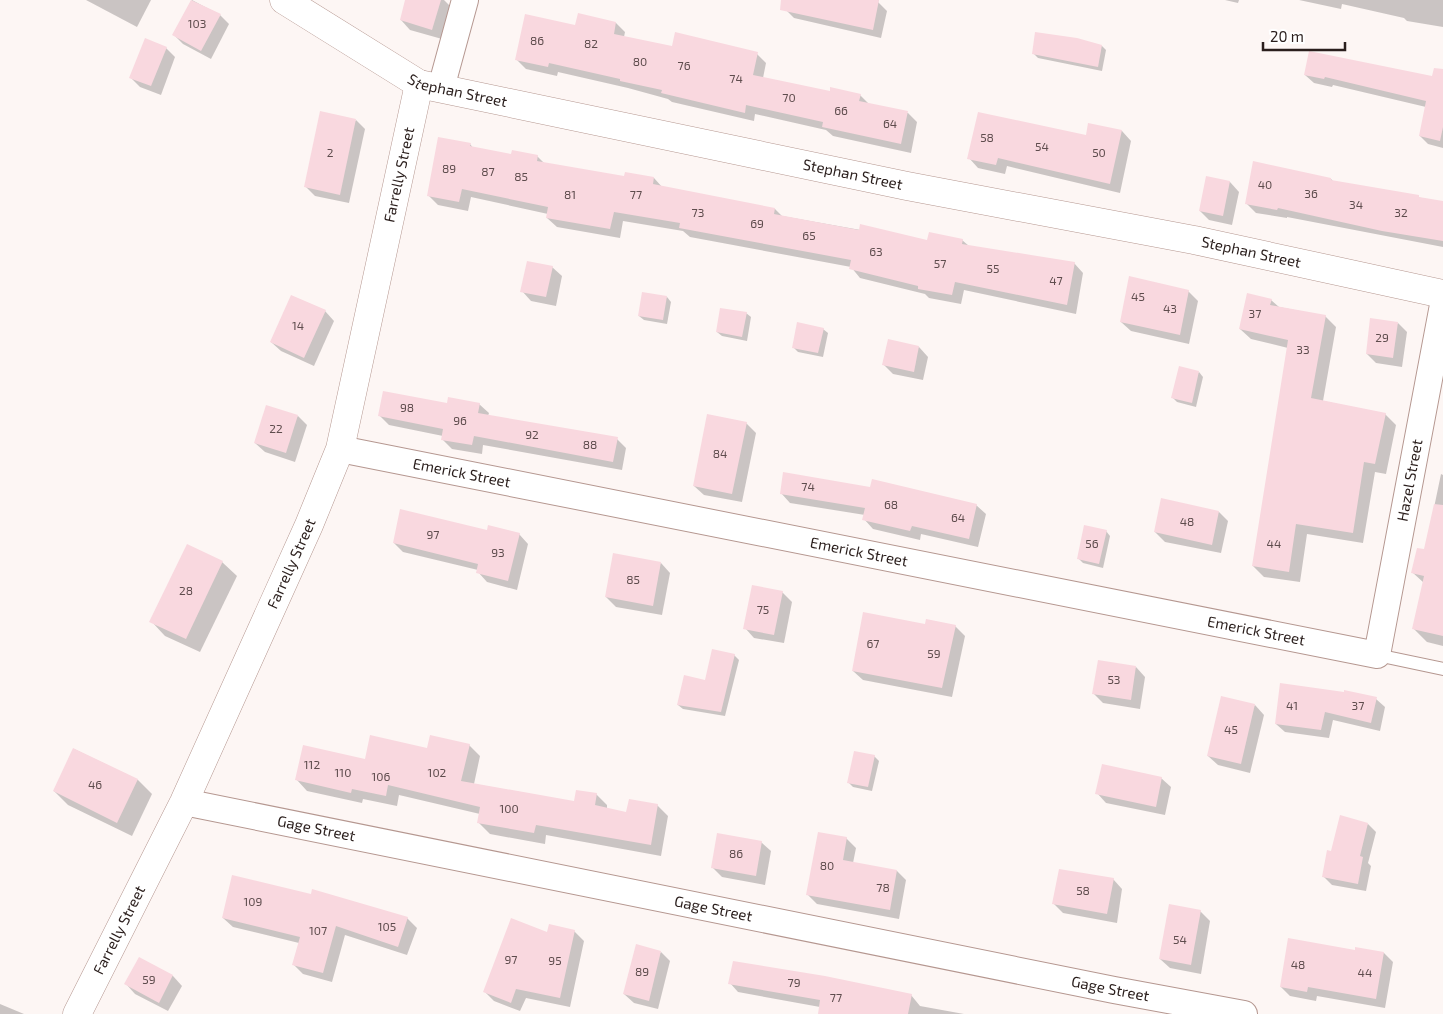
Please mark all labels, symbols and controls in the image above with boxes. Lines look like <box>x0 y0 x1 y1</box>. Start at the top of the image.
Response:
house number: 103 <box>188 16 206 30</box>
scale bar <box>1263 20 1346 52</box>
text: 20 m <box>1270 27 1304 45</box>
house number: 86 <box>530 33 544 47</box>
house number: 82 <box>584 36 598 50</box>
house number: 80 <box>633 54 647 68</box>
house number: 76 <box>677 58 691 72</box>
street label: Stephan Street <box>405 69 509 110</box>
house number: 74 <box>729 71 743 85</box>
house number: 70 <box>782 90 796 104</box>
house number: 66 <box>834 103 848 117</box>
house number: 64 <box>883 116 897 130</box>
street label: Farrelly Street <box>379 125 418 224</box>
house number: 58 <box>980 130 994 144</box>
house number: 54 <box>1035 139 1049 153</box>
house number: 2 <box>327 145 334 159</box>
house number: 50 <box>1092 145 1106 159</box>
street label: Stephan Street <box>801 154 905 193</box>
house number: 89 <box>442 161 456 175</box>
house number: 87 <box>481 164 495 178</box>
house number: 85 <box>514 169 528 183</box>
house number: 40 <box>1258 177 1272 191</box>
house number: 36 <box>1304 186 1318 200</box>
house number: 81 <box>564 187 576 201</box>
house number: 77 <box>630 187 642 201</box>
house number: 34 <box>1349 197 1363 211</box>
house number: 73 <box>692 205 704 219</box>
house number: 32 <box>1394 205 1408 219</box>
house number: 69 <box>750 216 764 230</box>
house number: 65 <box>802 228 816 242</box>
street label: Stephan Street <box>1200 232 1303 271</box>
house number: 63 <box>869 244 883 258</box>
house number: 57 <box>934 256 946 270</box>
house number: 55 <box>987 261 999 275</box>
house number: 47 <box>1049 273 1063 287</box>
house number: 45 <box>1131 289 1145 303</box>
house number: 43 <box>1163 301 1177 315</box>
house number: 37 <box>1249 306 1261 320</box>
house number: 14 <box>292 318 304 332</box>
house number: 29 <box>1375 330 1389 344</box>
house number: 33 <box>1296 342 1310 356</box>
house number: 98 <box>400 400 414 414</box>
house number: 96 <box>453 413 467 427</box>
house number: 22 <box>269 421 283 435</box>
house number: 92 <box>525 427 539 441</box>
house number: 88 <box>583 437 597 451</box>
street label: Hazel Street <box>1392 437 1426 523</box>
house number: 84 <box>713 446 727 460</box>
street label: Emerick Street <box>411 454 513 491</box>
house number: 74 <box>801 479 815 493</box>
house number: 68 <box>884 497 898 511</box>
house number: 64 <box>951 510 965 524</box>
house number: 48 <box>1180 514 1194 528</box>
street label: Farrelly Street <box>262 515 319 611</box>
house number: 97 <box>426 527 440 541</box>
street label: Emerick Street <box>809 533 910 570</box>
house number: 56 <box>1085 536 1099 550</box>
house number: 44 <box>1267 536 1281 550</box>
house number: 93 <box>491 545 505 559</box>
house number: 85 <box>626 572 640 586</box>
house number: 28 <box>179 583 193 597</box>
house number: 75 <box>757 602 769 616</box>
street label: Emerick Street <box>1206 612 1307 649</box>
house number: 67 <box>866 636 880 650</box>
house number: 59 <box>927 646 941 660</box>
house number: 53 <box>1107 672 1121 686</box>
house number: 41 <box>1286 698 1298 712</box>
house number: 37 <box>1352 698 1364 712</box>
house number: 45 <box>1224 722 1238 736</box>
house number: 112 <box>304 757 320 771</box>
house number: 110 <box>335 765 351 779</box>
house number: 102 <box>428 765 447 779</box>
house number: 106 <box>372 769 391 783</box>
house number: 46 <box>88 777 102 791</box>
house number: 100 <box>499 801 519 815</box>
street label: Gage Street <box>276 811 357 844</box>
house number: 86 <box>729 846 743 860</box>
house number: 80 <box>820 858 834 872</box>
house number: 78 <box>876 880 890 894</box>
street label: Farrelly Street <box>89 882 149 977</box>
house number: 58 <box>1076 883 1090 897</box>
street label: Gage Street <box>673 891 754 925</box>
house number: 109 <box>244 894 263 908</box>
house number: 105 <box>378 919 396 933</box>
house number: 107 <box>309 923 327 937</box>
house number: 54 <box>1173 932 1187 946</box>
house number: 97 <box>504 952 518 966</box>
house number: 95 <box>548 953 562 967</box>
house number: 48 <box>1291 957 1305 971</box>
house number: 89 <box>635 964 649 978</box>
house number: 44 <box>1358 965 1372 979</box>
house number: 59 <box>142 972 156 986</box>
street label: Gage Street <box>1070 972 1151 1004</box>
house number: 79 <box>787 975 801 989</box>
house number: 77 <box>830 990 842 1004</box>

